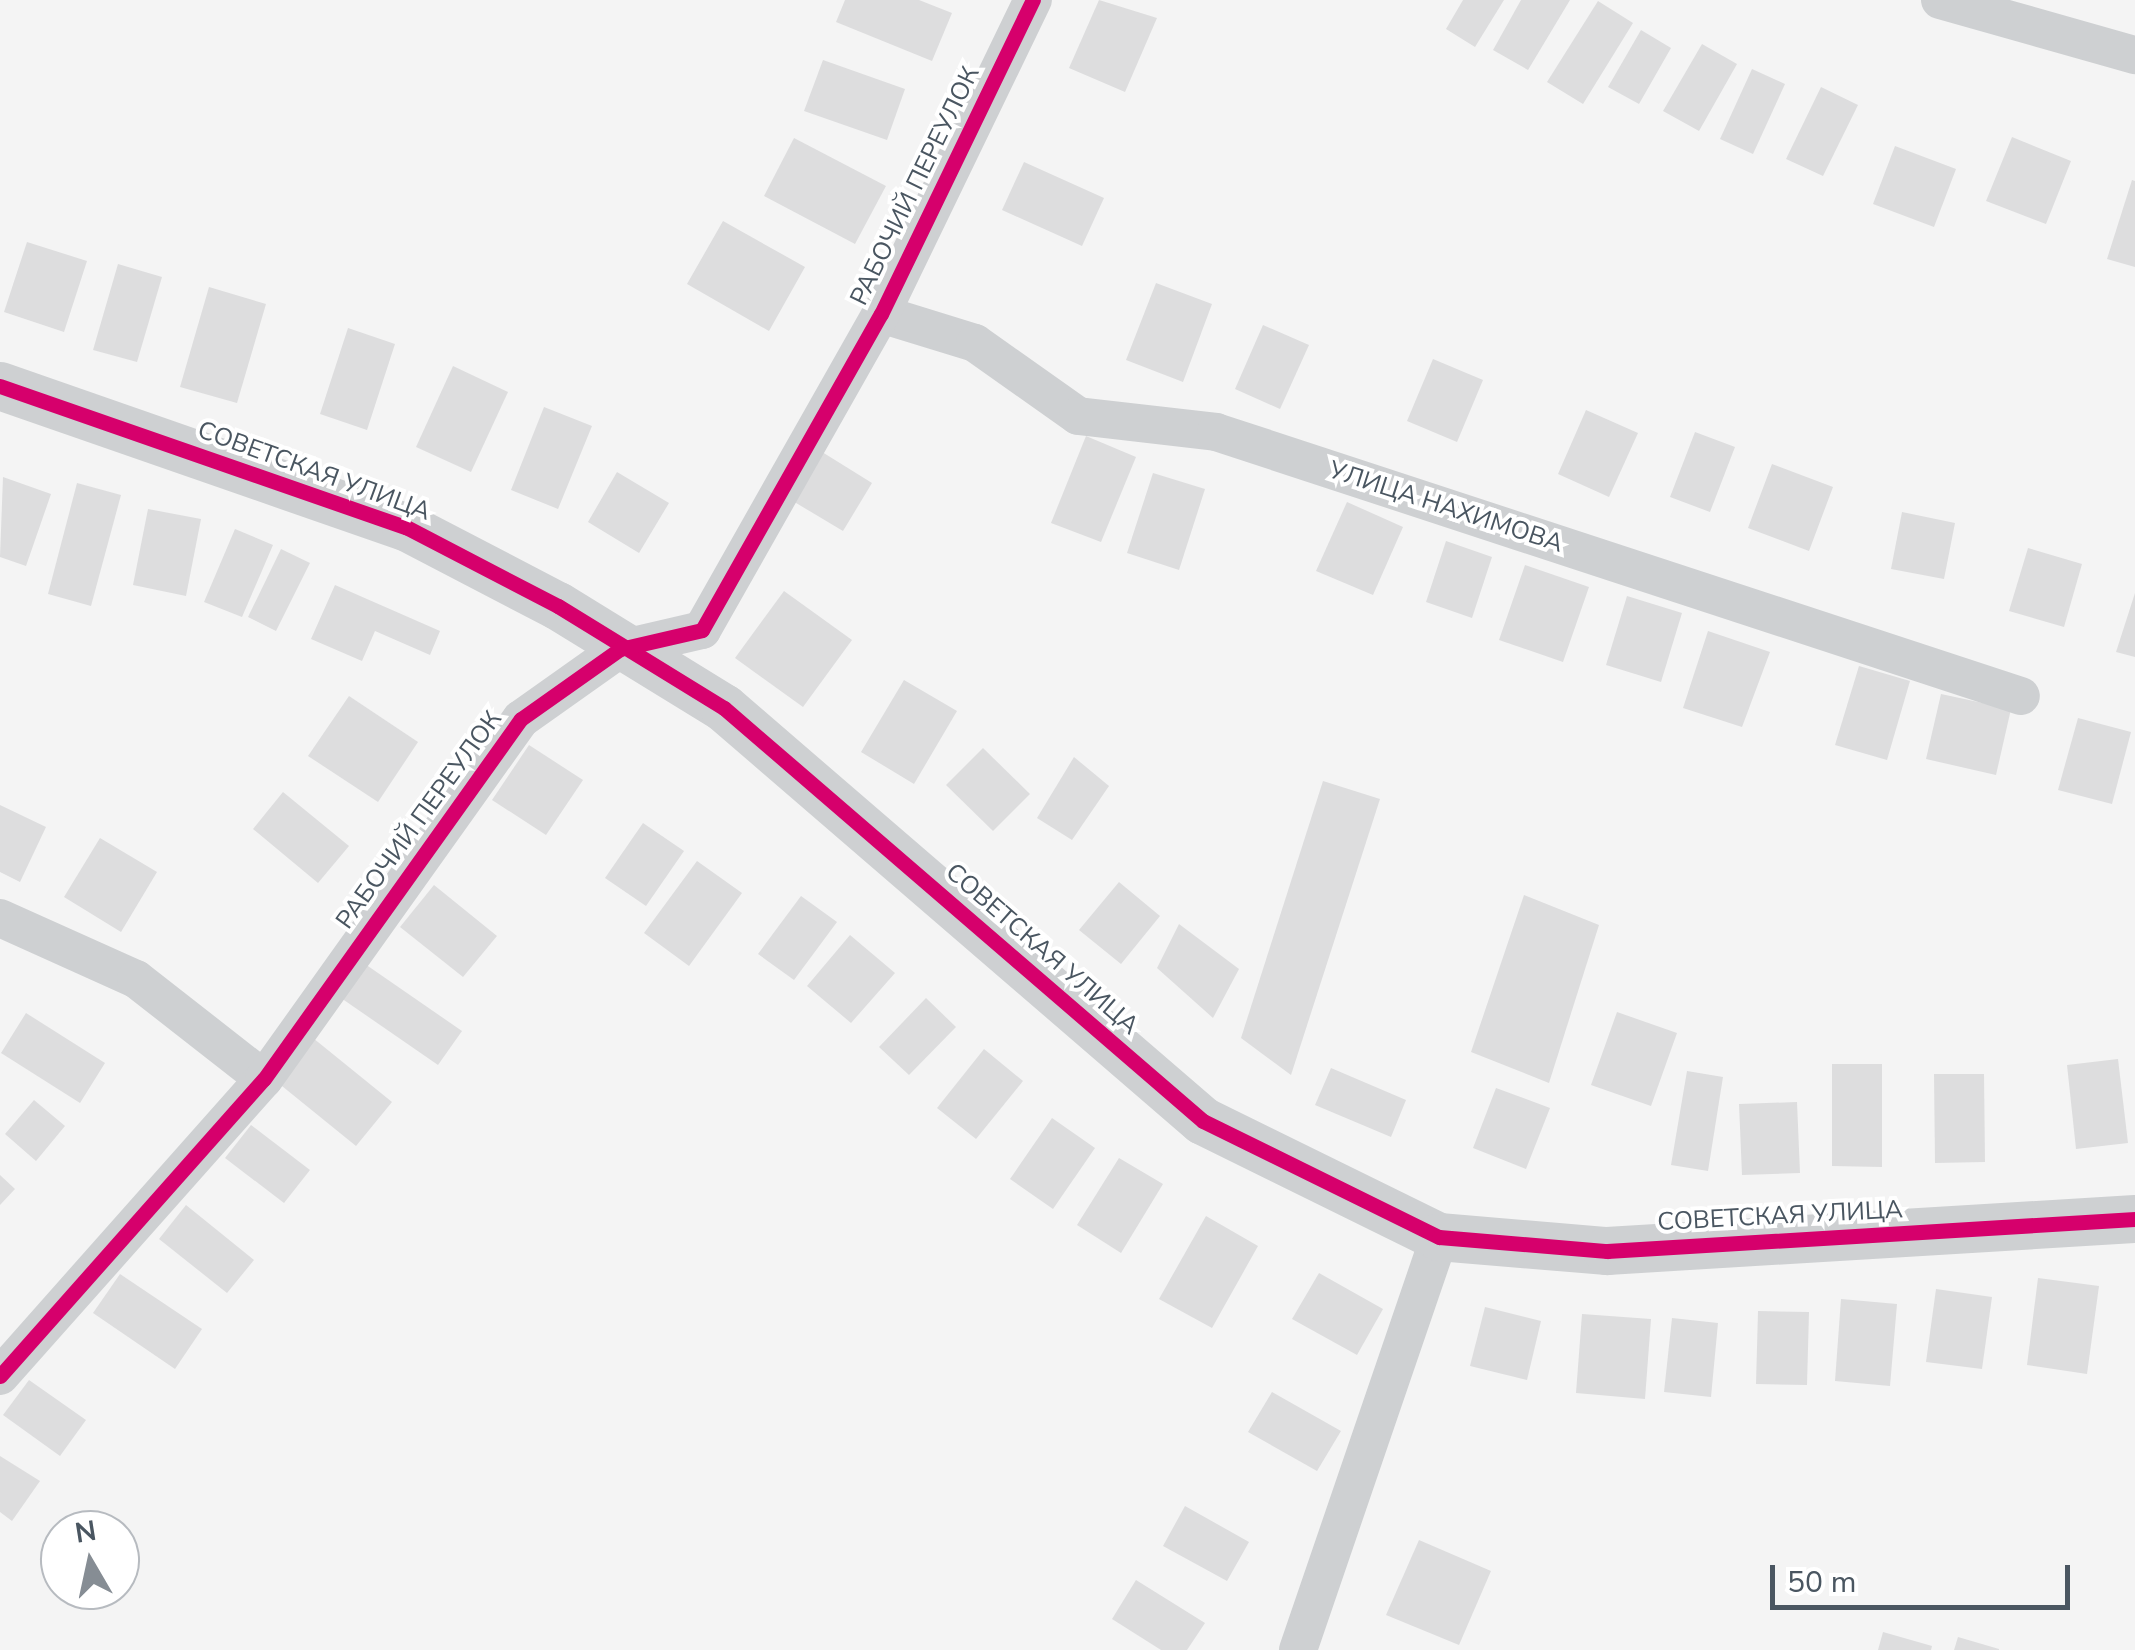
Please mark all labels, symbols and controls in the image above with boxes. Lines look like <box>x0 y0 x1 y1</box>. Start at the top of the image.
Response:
street label: РАБОЧИЙ ПЕРЕУЛОК <box>844 62 986 310</box>
street label: СОВЕТСКАЯ УЛИЦА <box>193 415 435 527</box>
street label: УЛИЦА НАХИМОВА <box>1325 455 1567 559</box>
street label: РАБОЧИЙ ПЕРЕУЛОК <box>330 705 508 935</box>
street label: СОВЕТСКАЯ УЛИЦА <box>939 857 1145 1041</box>
street label: СОВЕТСКАЯ УЛИЦА <box>1656 1195 1904 1237</box>
north arrow <box>40 1510 140 1610</box>
text: N <box>72 1512 99 1553</box>
scale bar <box>1775 1545 2075 1607</box>
text: 50 m <box>1787 1562 1856 1603</box>

